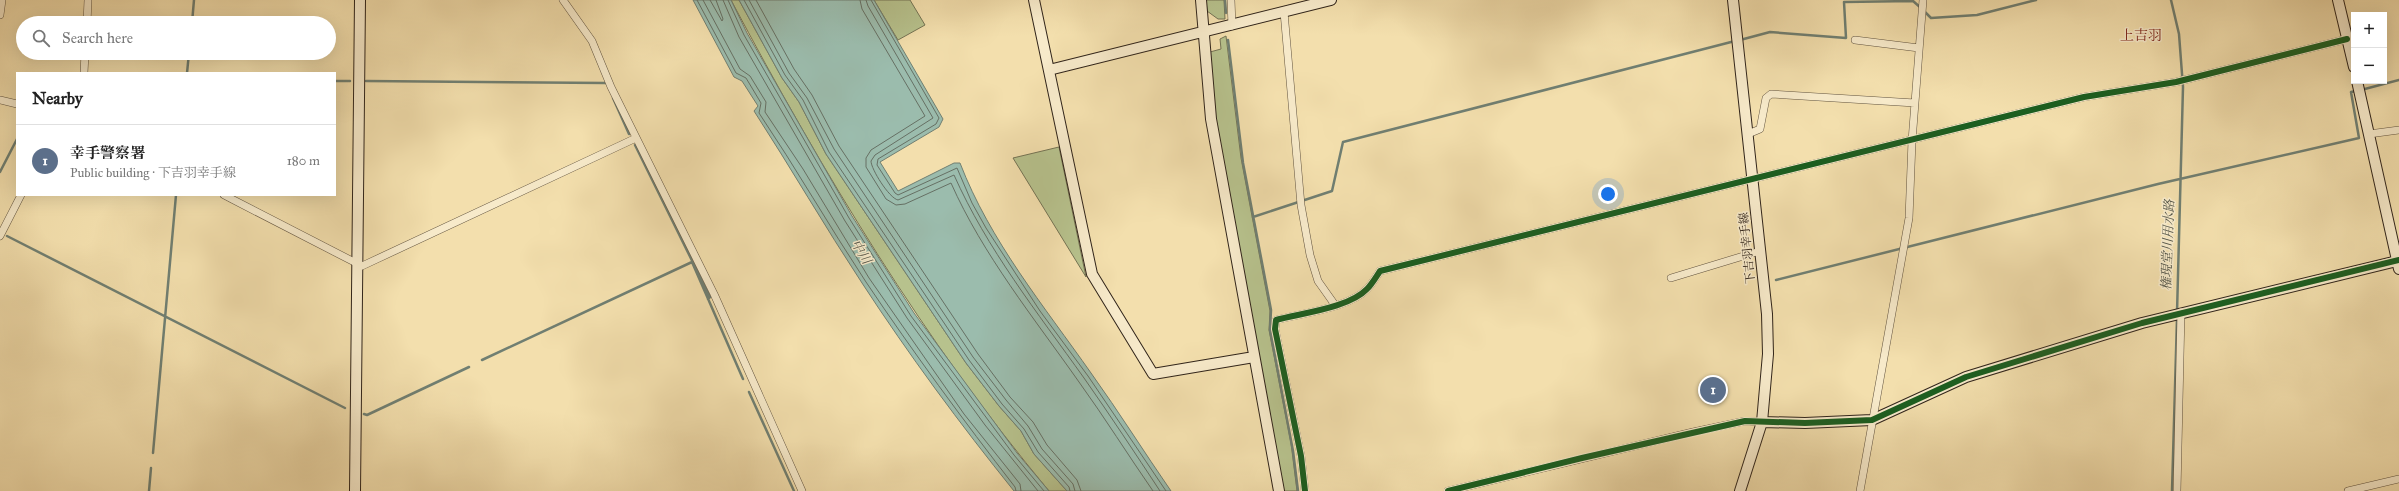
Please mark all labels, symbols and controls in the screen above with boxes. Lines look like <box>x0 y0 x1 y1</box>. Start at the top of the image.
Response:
map controls <box>2351 12 2387 84</box>
button: + <box>2351 12 2387 48</box>
search box <box>16 16 336 60</box>
icon: search <box>30 27 52 49</box>
district label: 上吉羽 <box>2120 27 2162 44</box>
text: Search here <box>62 29 133 47</box>
button: − <box>2351 48 2387 84</box>
text: Nearby <box>32 88 83 109</box>
text: 幸手警察署 <box>70 144 145 162</box>
text: 1 <box>42 153 48 169</box>
text: 180 m <box>287 153 320 169</box>
text: Public building · 下吉羽幸手線 <box>70 165 236 181</box>
your location <box>1598 184 1618 204</box>
water label: 権現堂川用水路 <box>2158 198 2178 291</box>
street label: 下吉羽幸手線 <box>1736 211 1758 285</box>
water label: 中川 <box>847 237 876 269</box>
pin: 1 <box>1700 375 1726 405</box>

